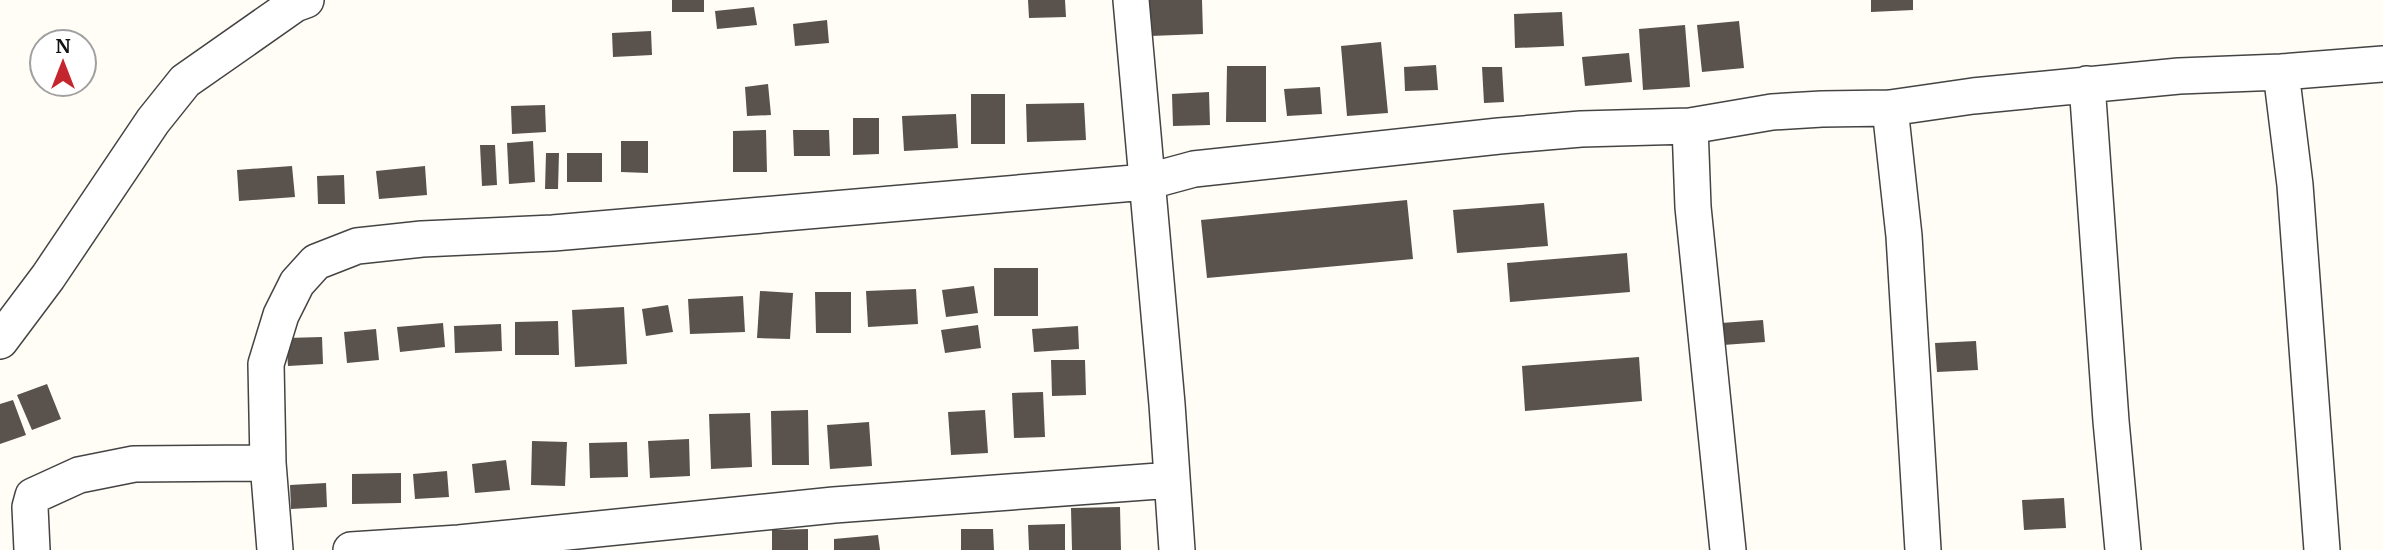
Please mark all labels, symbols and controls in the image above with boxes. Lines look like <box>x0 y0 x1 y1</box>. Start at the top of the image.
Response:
north arrow <box>28 28 98 98</box>
text: N <box>55 34 71 58</box>

